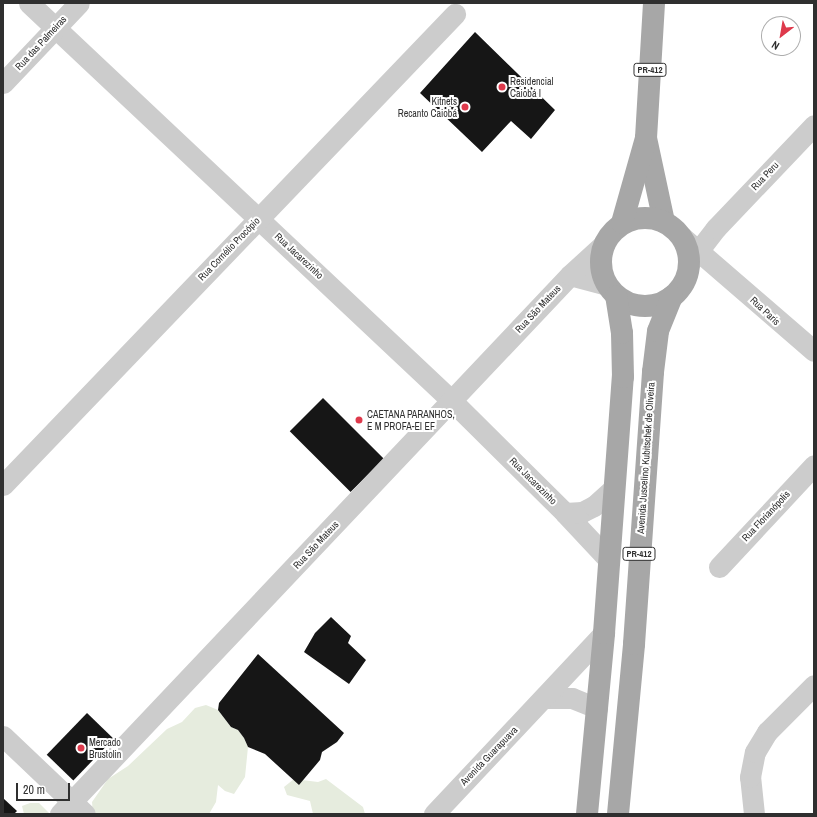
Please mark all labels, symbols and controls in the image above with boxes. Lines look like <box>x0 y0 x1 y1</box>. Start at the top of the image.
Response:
street label: Rua das Palmeiras <box>13 13 69 73</box>
north arrow <box>761 16 801 56</box>
text: N <box>769 38 782 53</box>
road number: PR-412 <box>633 63 667 77</box>
place label: Residencial Caiobá I <box>510 75 553 98</box>
marker: Residencial Caiobá I <box>497 82 507 92</box>
place label: Kitnets Recanto Caiobá <box>398 95 457 118</box>
marker: Kitnets Recanto Caiobá <box>460 102 470 112</box>
street label: Rua Peru <box>749 159 781 193</box>
street label: Rua Cornélio Procópio <box>196 215 262 283</box>
street label: Rua Jacarezinho <box>272 230 326 282</box>
street label: Rua São Mateus <box>513 283 563 335</box>
street label: Rua Paris <box>748 294 782 328</box>
street label: Avenida Juscelino Kubitschek de Oliveira <box>635 382 657 534</box>
place label: CAETANA PARANHOS, E M PROFA-EI EF <box>367 408 455 432</box>
marker: CAETANA PARANHOS, E M PROFA-EI EF <box>354 415 364 425</box>
street label: Rua Jacarezinho <box>507 455 559 507</box>
street label: Rua Florianópolis <box>740 488 792 544</box>
street label: Rua São Mateus <box>291 519 341 571</box>
road number: PR-412 <box>622 547 656 561</box>
street label: Avenida Guarapuava <box>458 724 520 788</box>
place label: Mercado Brustolin <box>89 736 121 760</box>
marker: Mercado Brustolin <box>76 743 86 753</box>
scale bar <box>18 775 72 801</box>
text: 20 m <box>23 782 45 798</box>

